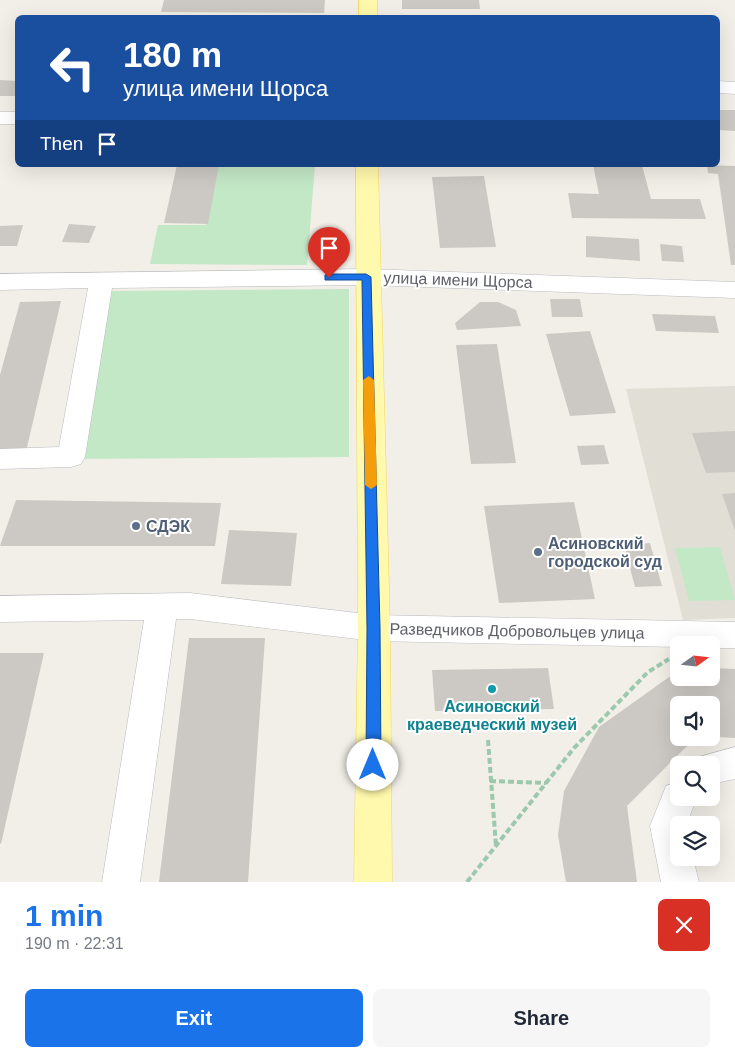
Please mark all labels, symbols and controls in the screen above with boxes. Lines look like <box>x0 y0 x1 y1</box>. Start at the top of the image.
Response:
icon: left <box>40 35 105 100</box>
text: 180 m <box>123 35 222 74</box>
text: улица имени Щорса <box>123 76 328 101</box>
icon: arrive <box>93 130 121 158</box>
text: Then <box>40 133 83 154</box>
pin <box>308 227 350 278</box>
icon: arrive <box>315 234 343 262</box>
street label: улица имени Щорса <box>383 269 533 291</box>
place label: СДЭК <box>146 518 190 535</box>
marker: СДЭК <box>130 520 142 532</box>
place label: Асиновский городской суд <box>548 535 662 570</box>
marker: Асиновский городской суд <box>532 546 544 558</box>
street label: Разведчиков Добровольцев улица <box>389 620 645 642</box>
north arrow <box>670 636 720 686</box>
map controls <box>670 636 720 866</box>
marker: Асиновский краеведческий музей <box>486 683 498 695</box>
button: sound <box>670 696 720 746</box>
place label: Асиновский краеведческий музей <box>407 698 577 733</box>
position arrow <box>346 738 398 790</box>
button: search <box>670 756 720 806</box>
button: layers <box>670 816 720 866</box>
text: 1 min <box>25 899 103 932</box>
button: close <box>658 899 710 951</box>
text: 190 m · 22:31 <box>25 935 124 952</box>
button: Exit <box>25 989 363 1047</box>
button: Share <box>373 989 710 1047</box>

